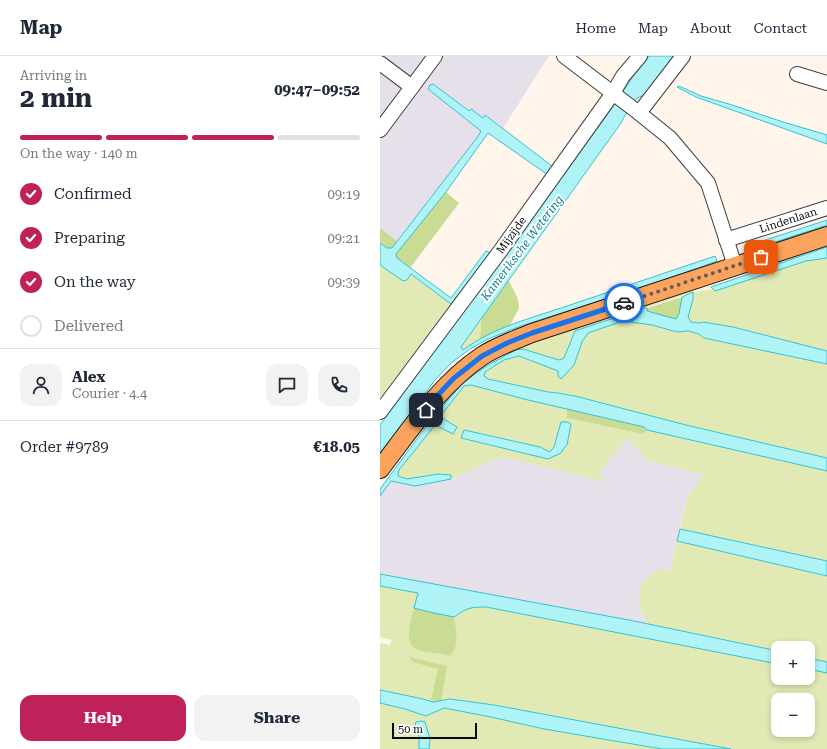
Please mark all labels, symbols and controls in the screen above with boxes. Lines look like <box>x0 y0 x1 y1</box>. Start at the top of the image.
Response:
text: Map <box>20 16 62 39</box>
text: Home <box>575 20 616 36</box>
text: Map <box>638 20 668 36</box>
text: About <box>690 20 732 36</box>
text: Contact <box>754 20 807 36</box>
text: Arriving in <box>20 68 87 83</box>
text: 09:47–09:52 <box>274 81 360 99</box>
text: 2 min <box>20 83 92 113</box>
text: On the way · 140 m <box>20 146 137 161</box>
icon: check <box>20 183 42 205</box>
text: Confirmed <box>54 185 132 203</box>
text: 09:19 <box>328 187 360 202</box>
water label: Kameriksche Wetering <box>477 193 566 304</box>
street label: Lindenlaan <box>758 205 819 236</box>
street label: Mijzijde <box>494 214 529 256</box>
icon: check <box>20 227 42 249</box>
text: Preparing <box>54 229 125 247</box>
text: 09:21 <box>328 231 360 246</box>
pin <box>744 240 778 274</box>
icon: bag <box>750 246 772 268</box>
icon: check <box>20 271 42 293</box>
text: On the way <box>54 273 136 291</box>
text: 09:39 <box>328 275 360 290</box>
courier <box>604 283 644 323</box>
icon: car <box>613 292 635 314</box>
text: Delivered <box>54 317 124 335</box>
button: person <box>20 364 62 406</box>
button: chat <box>266 364 308 406</box>
button: phone <box>318 364 360 406</box>
text: Alex <box>72 368 105 386</box>
text: Courier · 4.4 <box>72 386 147 401</box>
pin <box>409 393 443 427</box>
icon: home <box>415 399 437 421</box>
text: Order #9789 <box>20 438 109 456</box>
text: €18.05 <box>313 438 360 456</box>
map controls <box>771 641 815 737</box>
button: + <box>771 641 815 685</box>
button: − <box>771 693 815 737</box>
button: Help <box>20 695 186 741</box>
button: Share <box>194 695 360 741</box>
scale bar <box>392 721 477 740</box>
text: 50 m <box>398 723 423 736</box>

